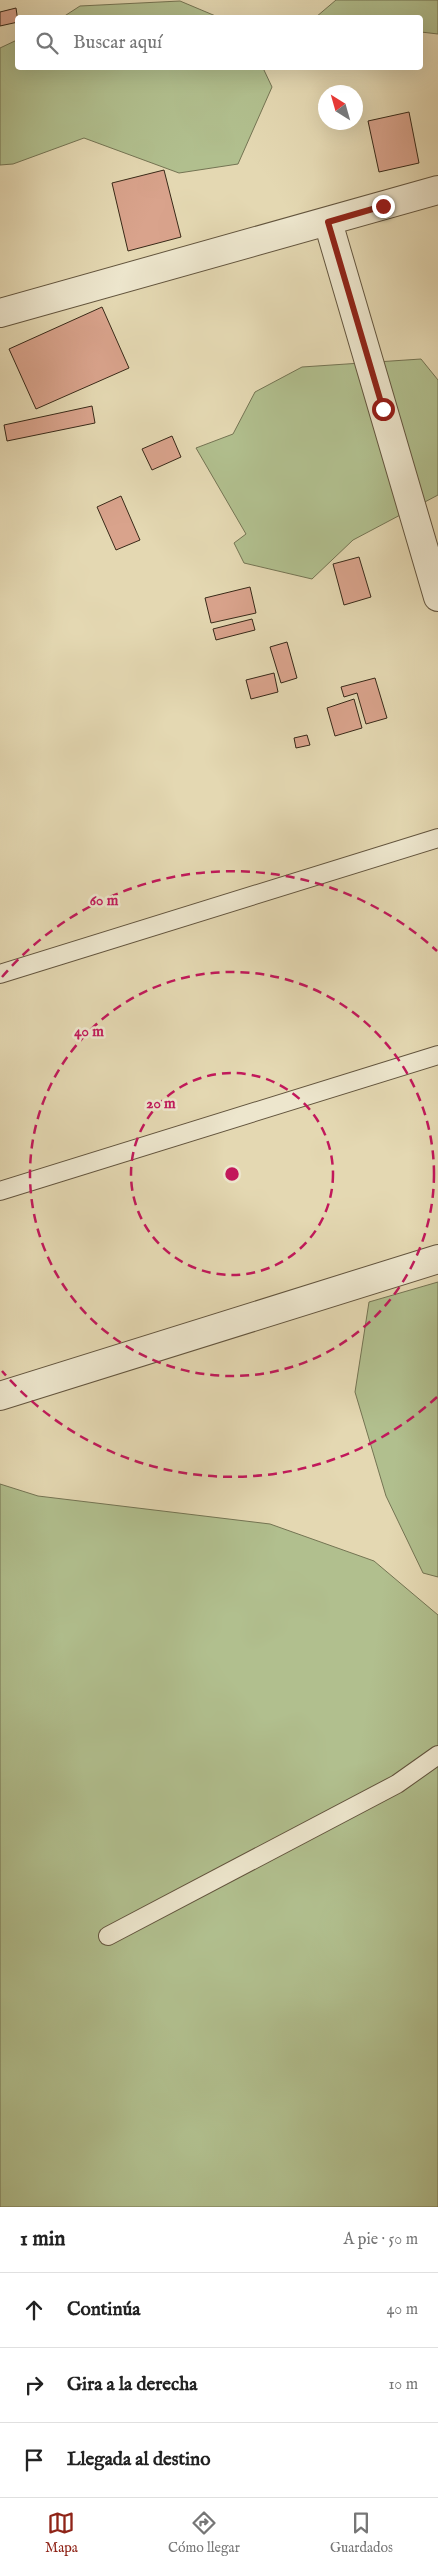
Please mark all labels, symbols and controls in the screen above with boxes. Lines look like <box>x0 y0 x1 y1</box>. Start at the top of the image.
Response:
search box <box>15 15 423 70</box>
icon: search <box>33 29 61 57</box>
text: Buscar aquí <box>73 31 162 55</box>
north arrow <box>318 85 363 130</box>
route end <box>372 195 395 218</box>
route start <box>372 398 395 421</box>
text: 60 m <box>90 891 119 910</box>
text: 40 m <box>74 1022 104 1041</box>
text: 20 m <box>146 1094 176 1113</box>
centre of rings <box>223 1165 241 1183</box>
text: 1 min <box>20 2226 65 2253</box>
text: A pie · 50 m <box>344 2230 418 2250</box>
icon: ahead <box>20 2296 48 2324</box>
text: Continúa <box>67 2298 141 2322</box>
text: 40 m <box>386 2300 418 2320</box>
icon: right <box>20 2371 48 2399</box>
text: Gira a la derecha <box>67 2373 197 2397</box>
text: 10 m <box>388 2375 418 2395</box>
icon: arrive <box>20 2446 48 2474</box>
text: Llegada al destino <box>67 2448 210 2472</box>
tab: Mapa <box>45 2509 78 2557</box>
tab: Cómo llegar <box>168 2509 240 2557</box>
tab: Guardados <box>330 2509 393 2557</box>

